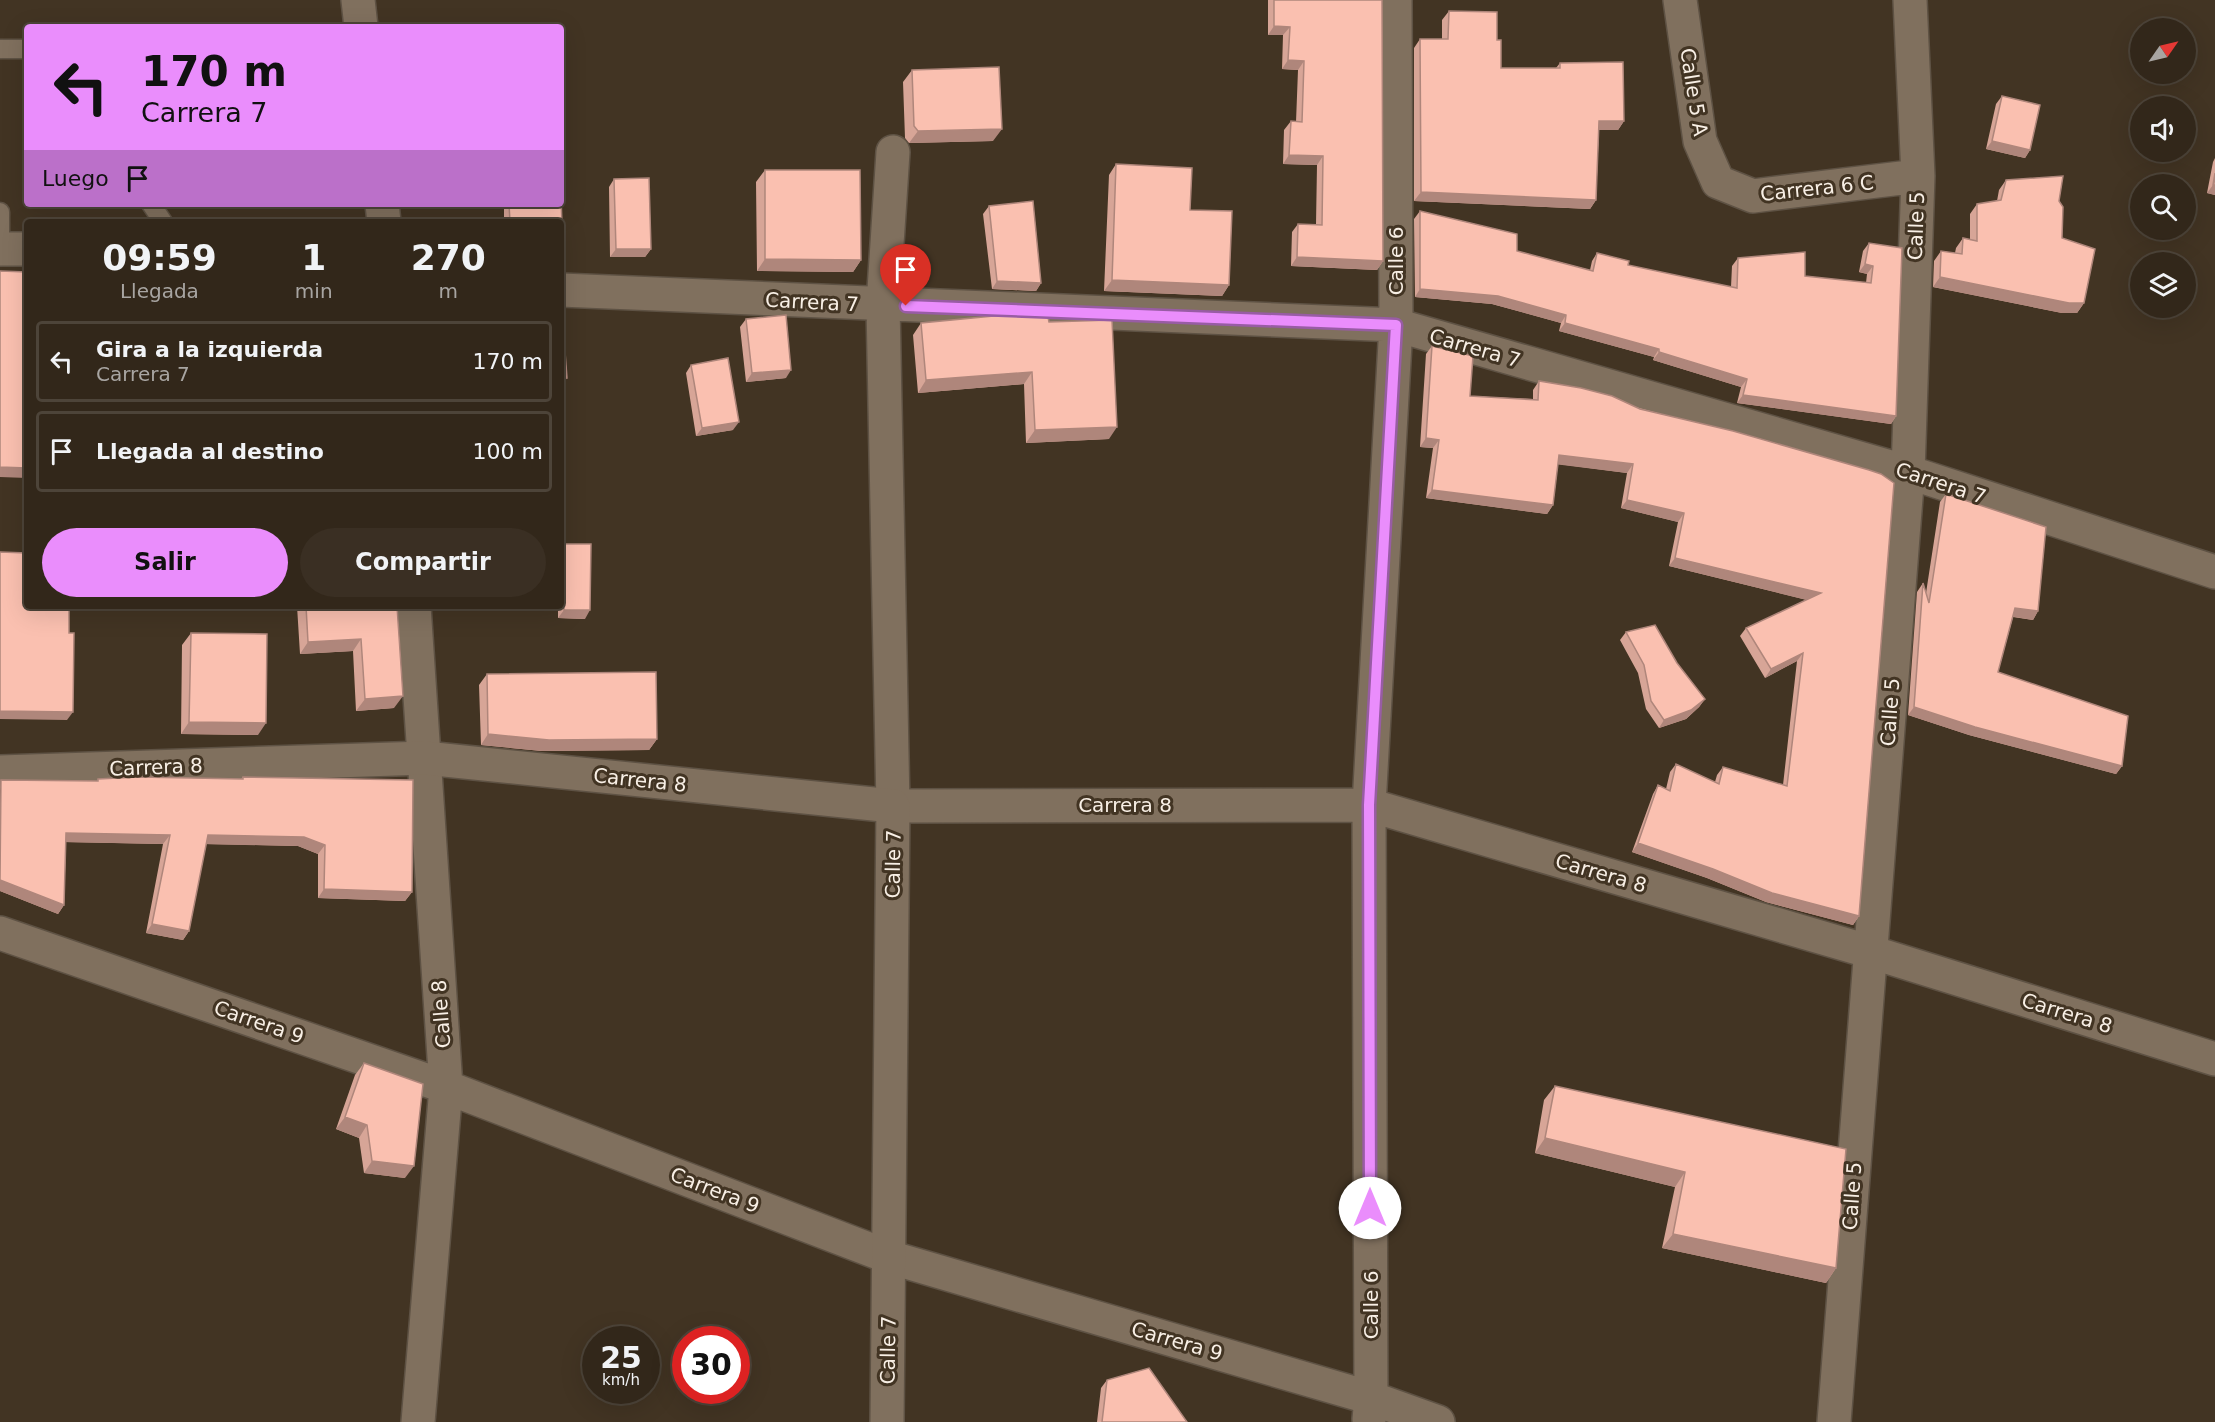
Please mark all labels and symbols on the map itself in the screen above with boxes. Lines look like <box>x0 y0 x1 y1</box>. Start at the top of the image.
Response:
north arrow <box>2130 18 2196 84</box>
street label: Calle 5 A <box>1675 46 1713 138</box>
street label: Carrera 6 C <box>1759 170 1875 206</box>
street label: Calle 5 <box>1903 191 1929 261</box>
street label: Calle 6 <box>1384 227 1408 295</box>
pin <box>880 244 931 306</box>
street label: Carrera 7 <box>765 288 859 316</box>
street label: Carrera 7 <box>1427 324 1523 372</box>
street label: Carrera 7 <box>1893 457 1989 509</box>
street label: Calle 5 <box>1876 677 1904 747</box>
street label: Carrera 8 <box>109 753 203 781</box>
street label: Carrera 8 <box>592 763 688 797</box>
street label: Carrera 8 <box>1078 793 1172 817</box>
street label: Calle 7 <box>880 829 906 899</box>
street label: Carrera 8 <box>1553 849 1649 897</box>
street label: Calle 8 <box>427 979 455 1049</box>
street label: Carrera 8 <box>2019 988 2115 1038</box>
street label: Carrera 9 <box>211 995 307 1049</box>
street label: Calle 5 <box>1838 1161 1866 1231</box>
street label: Carrera 9 <box>667 1162 763 1218</box>
position arrow <box>1338 1176 1402 1240</box>
street label: Calle 6 <box>1359 1271 1383 1339</box>
street label: Calle 7 <box>875 1315 901 1385</box>
street label: Carrera 9 <box>1129 1317 1225 1365</box>
speed limit sign: 30 <box>672 1326 750 1404</box>

